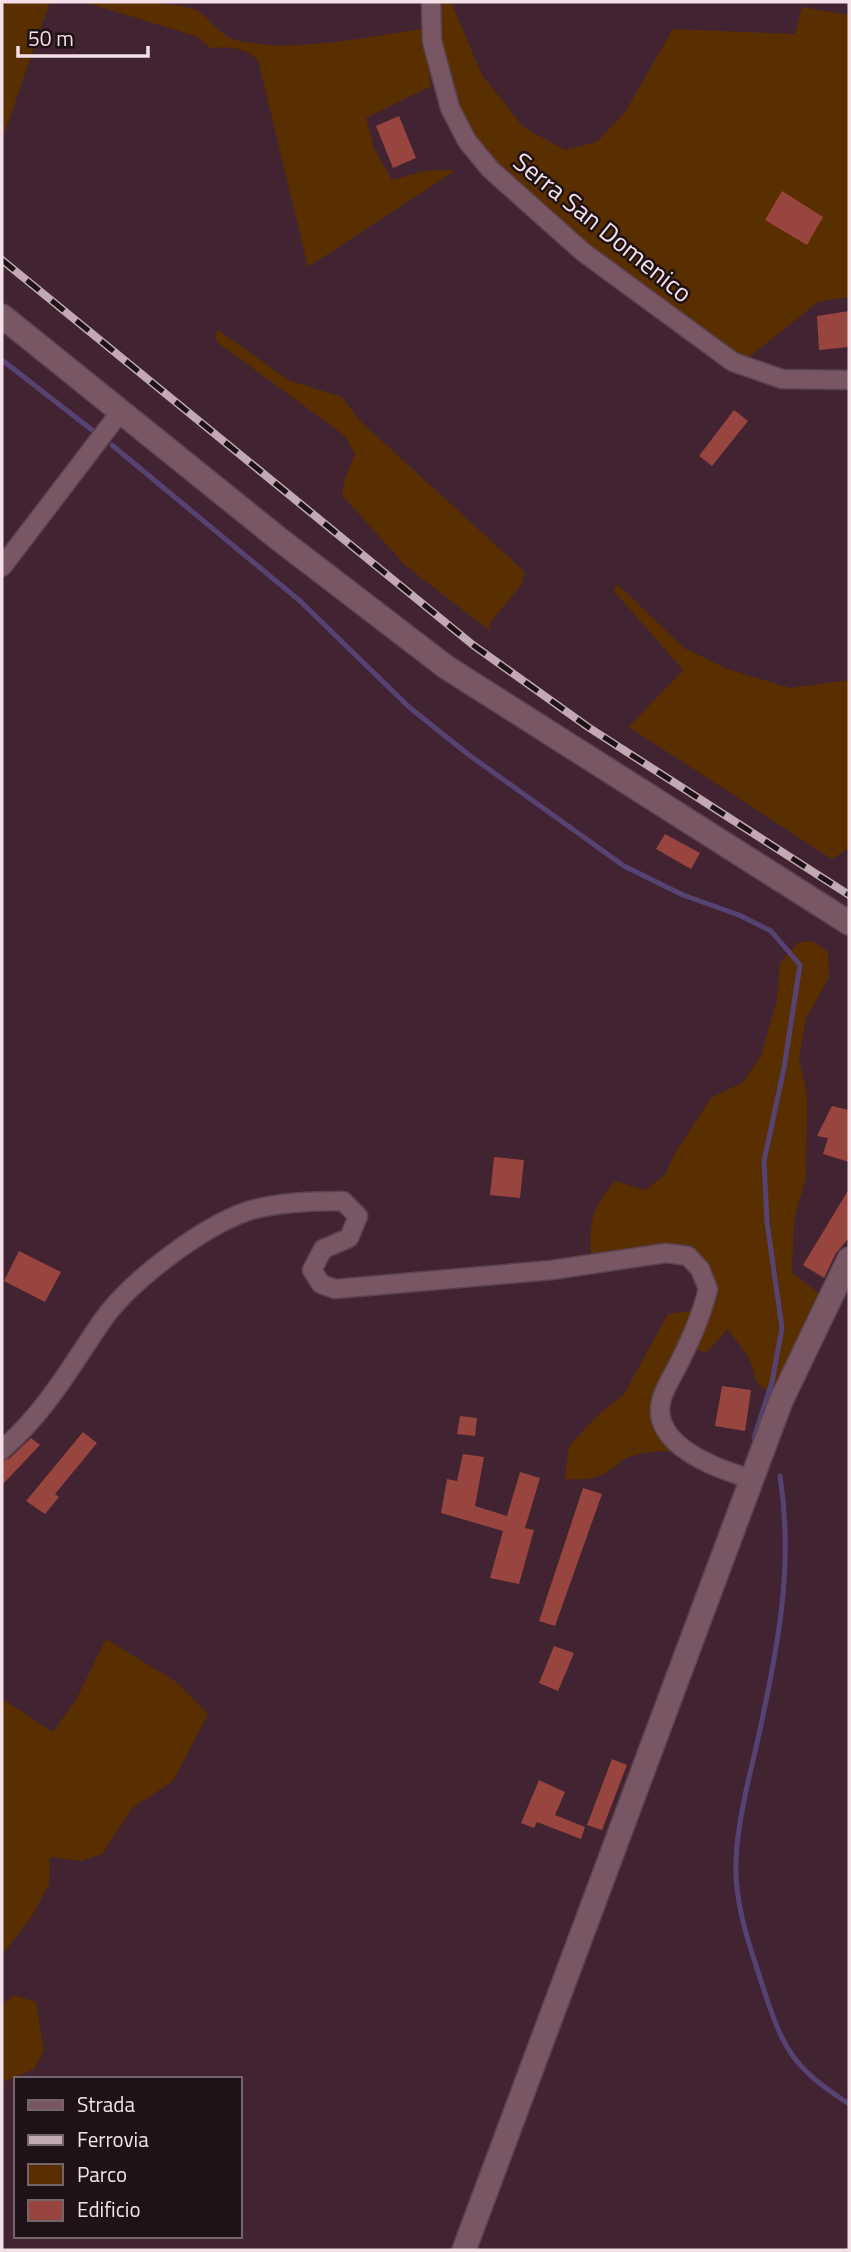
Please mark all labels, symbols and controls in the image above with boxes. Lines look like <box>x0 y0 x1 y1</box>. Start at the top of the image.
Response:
scale bar <box>18 14 147 58</box>
text: 50 m <box>28 22 74 54</box>
street label: Serra San Domenico <box>505 142 701 312</box>
legend <box>14 2077 242 2238</box>
text: Strada <box>77 2088 135 2120</box>
text: Ferrovia <box>77 2123 149 2155</box>
text: Parco <box>77 2158 127 2190</box>
text: Edificio <box>77 2193 141 2225</box>

